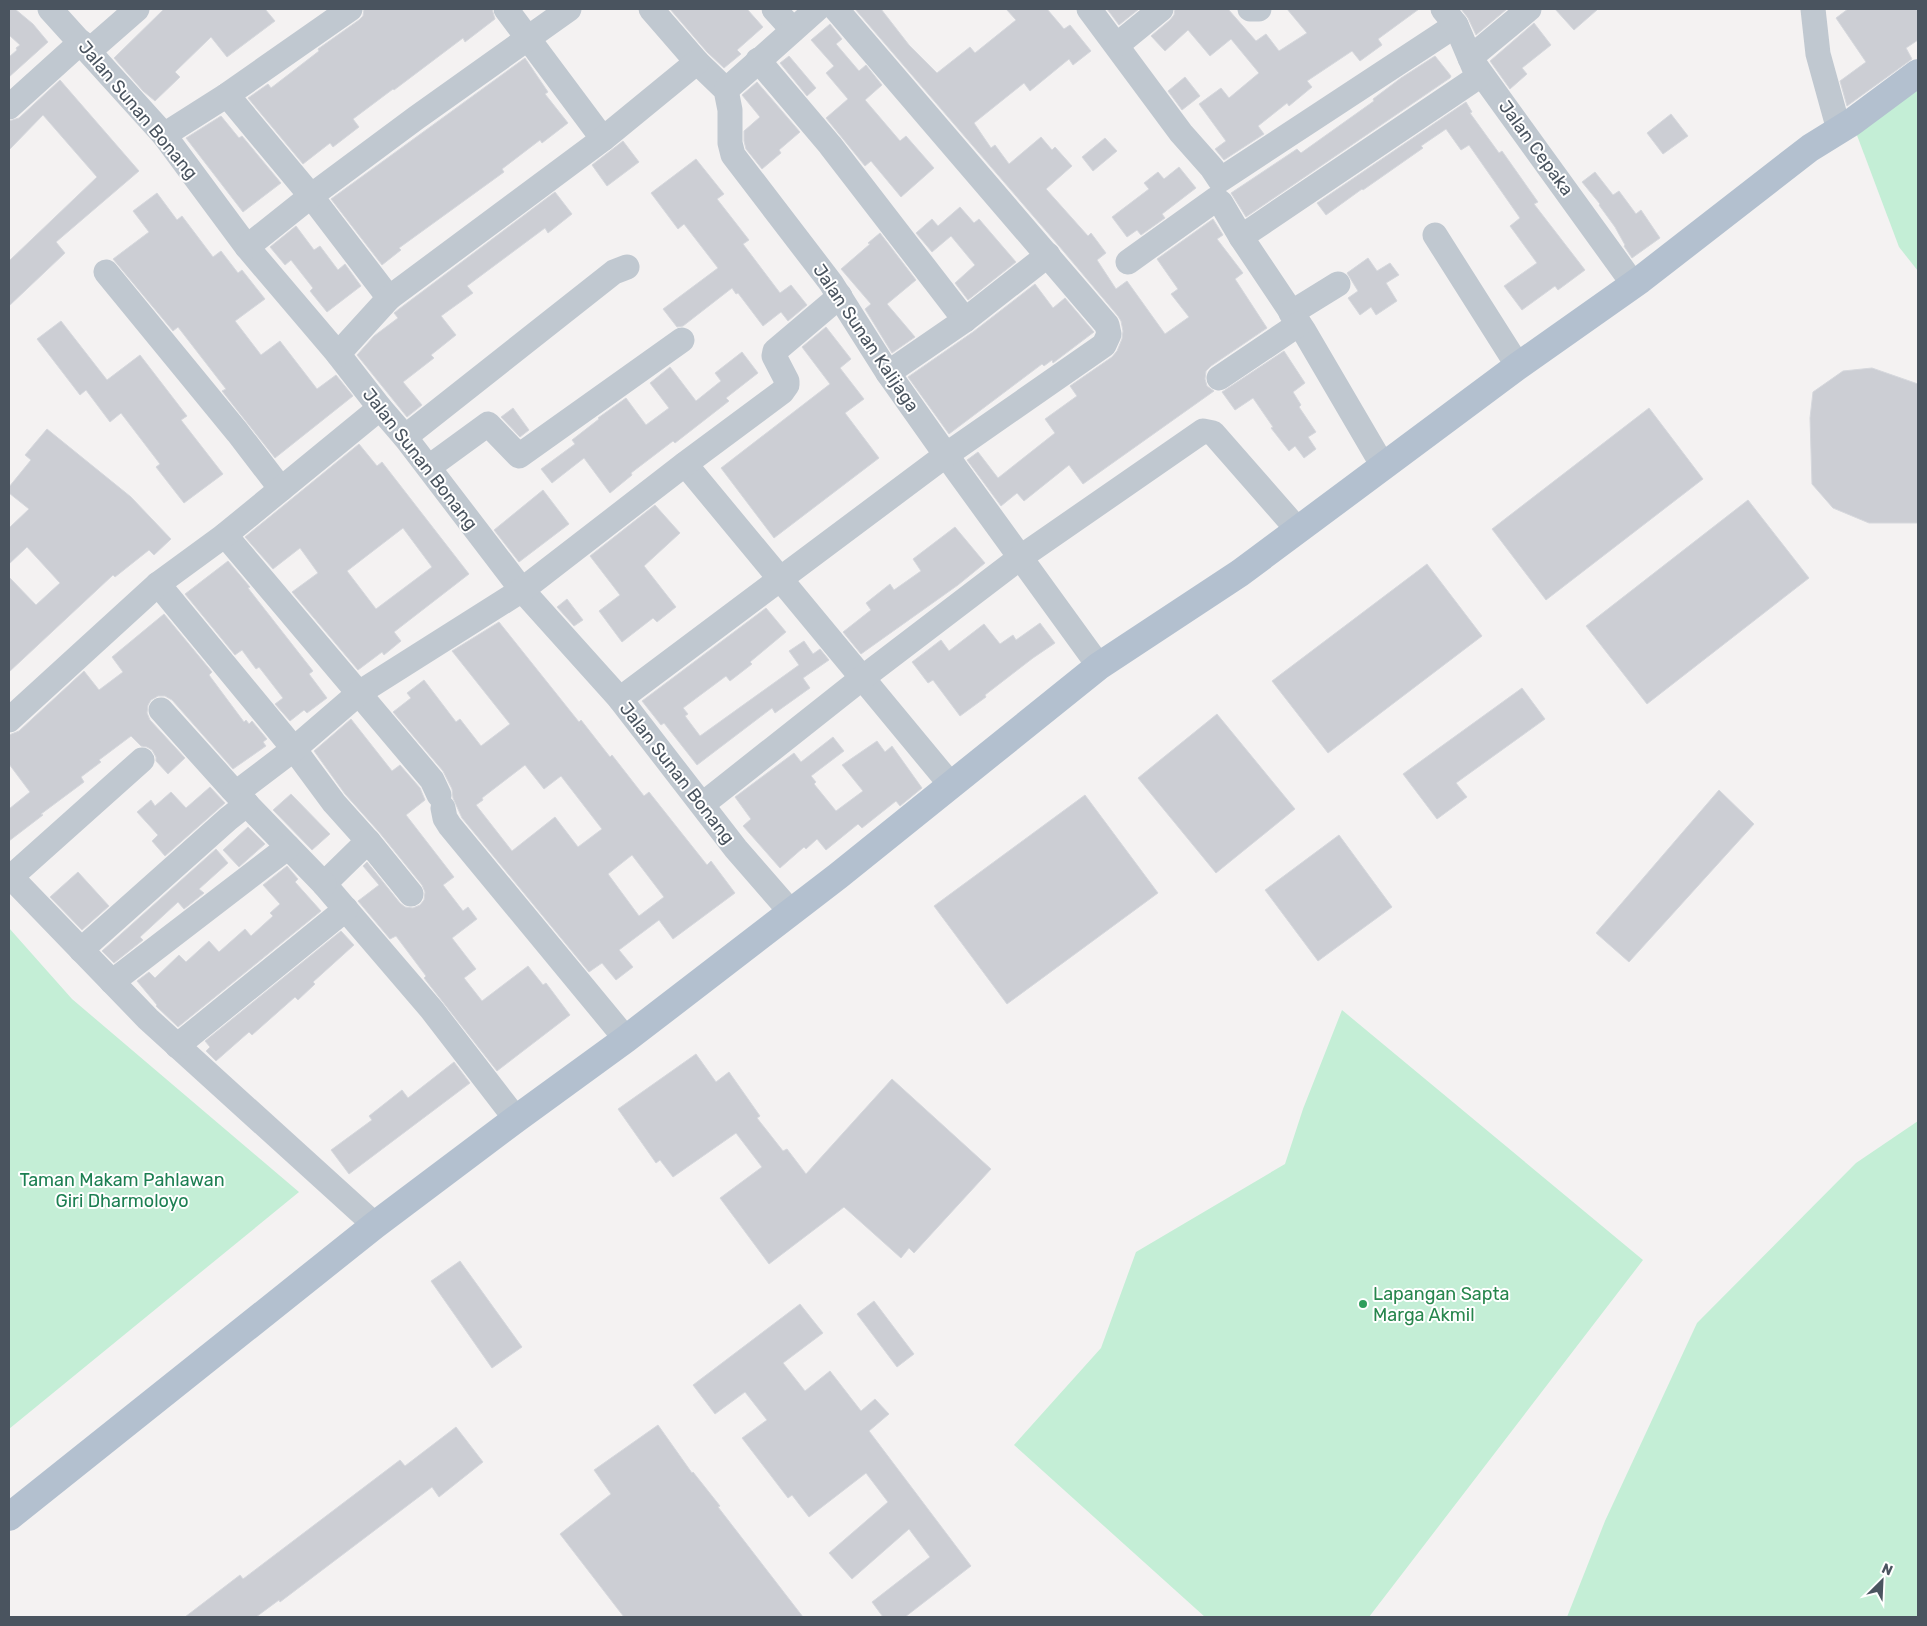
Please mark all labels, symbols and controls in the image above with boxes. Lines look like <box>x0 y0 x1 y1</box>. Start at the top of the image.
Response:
street label: Jalan Sunan Bonang <box>74 36 202 184</box>
street label: Jalan Cepaka <box>1494 96 1578 200</box>
street label: Jalan Sunan Kalijaga <box>808 260 924 416</box>
street label: Jalan Sunan Bonang <box>358 384 482 534</box>
street label: Jalan Sunan Bonang <box>615 698 739 848</box>
park label: Taman Makam Pahlawan Giri Dharmoloyo <box>19 1169 225 1212</box>
place label: Lapangan Sapta Marga Akmil <box>1373 1283 1509 1326</box>
marker: Lapangan Sapta Marga Akmil <box>1357 1298 1369 1310</box>
north arrow <box>1857 1556 1907 1606</box>
text: N <box>1879 1560 1895 1579</box>

